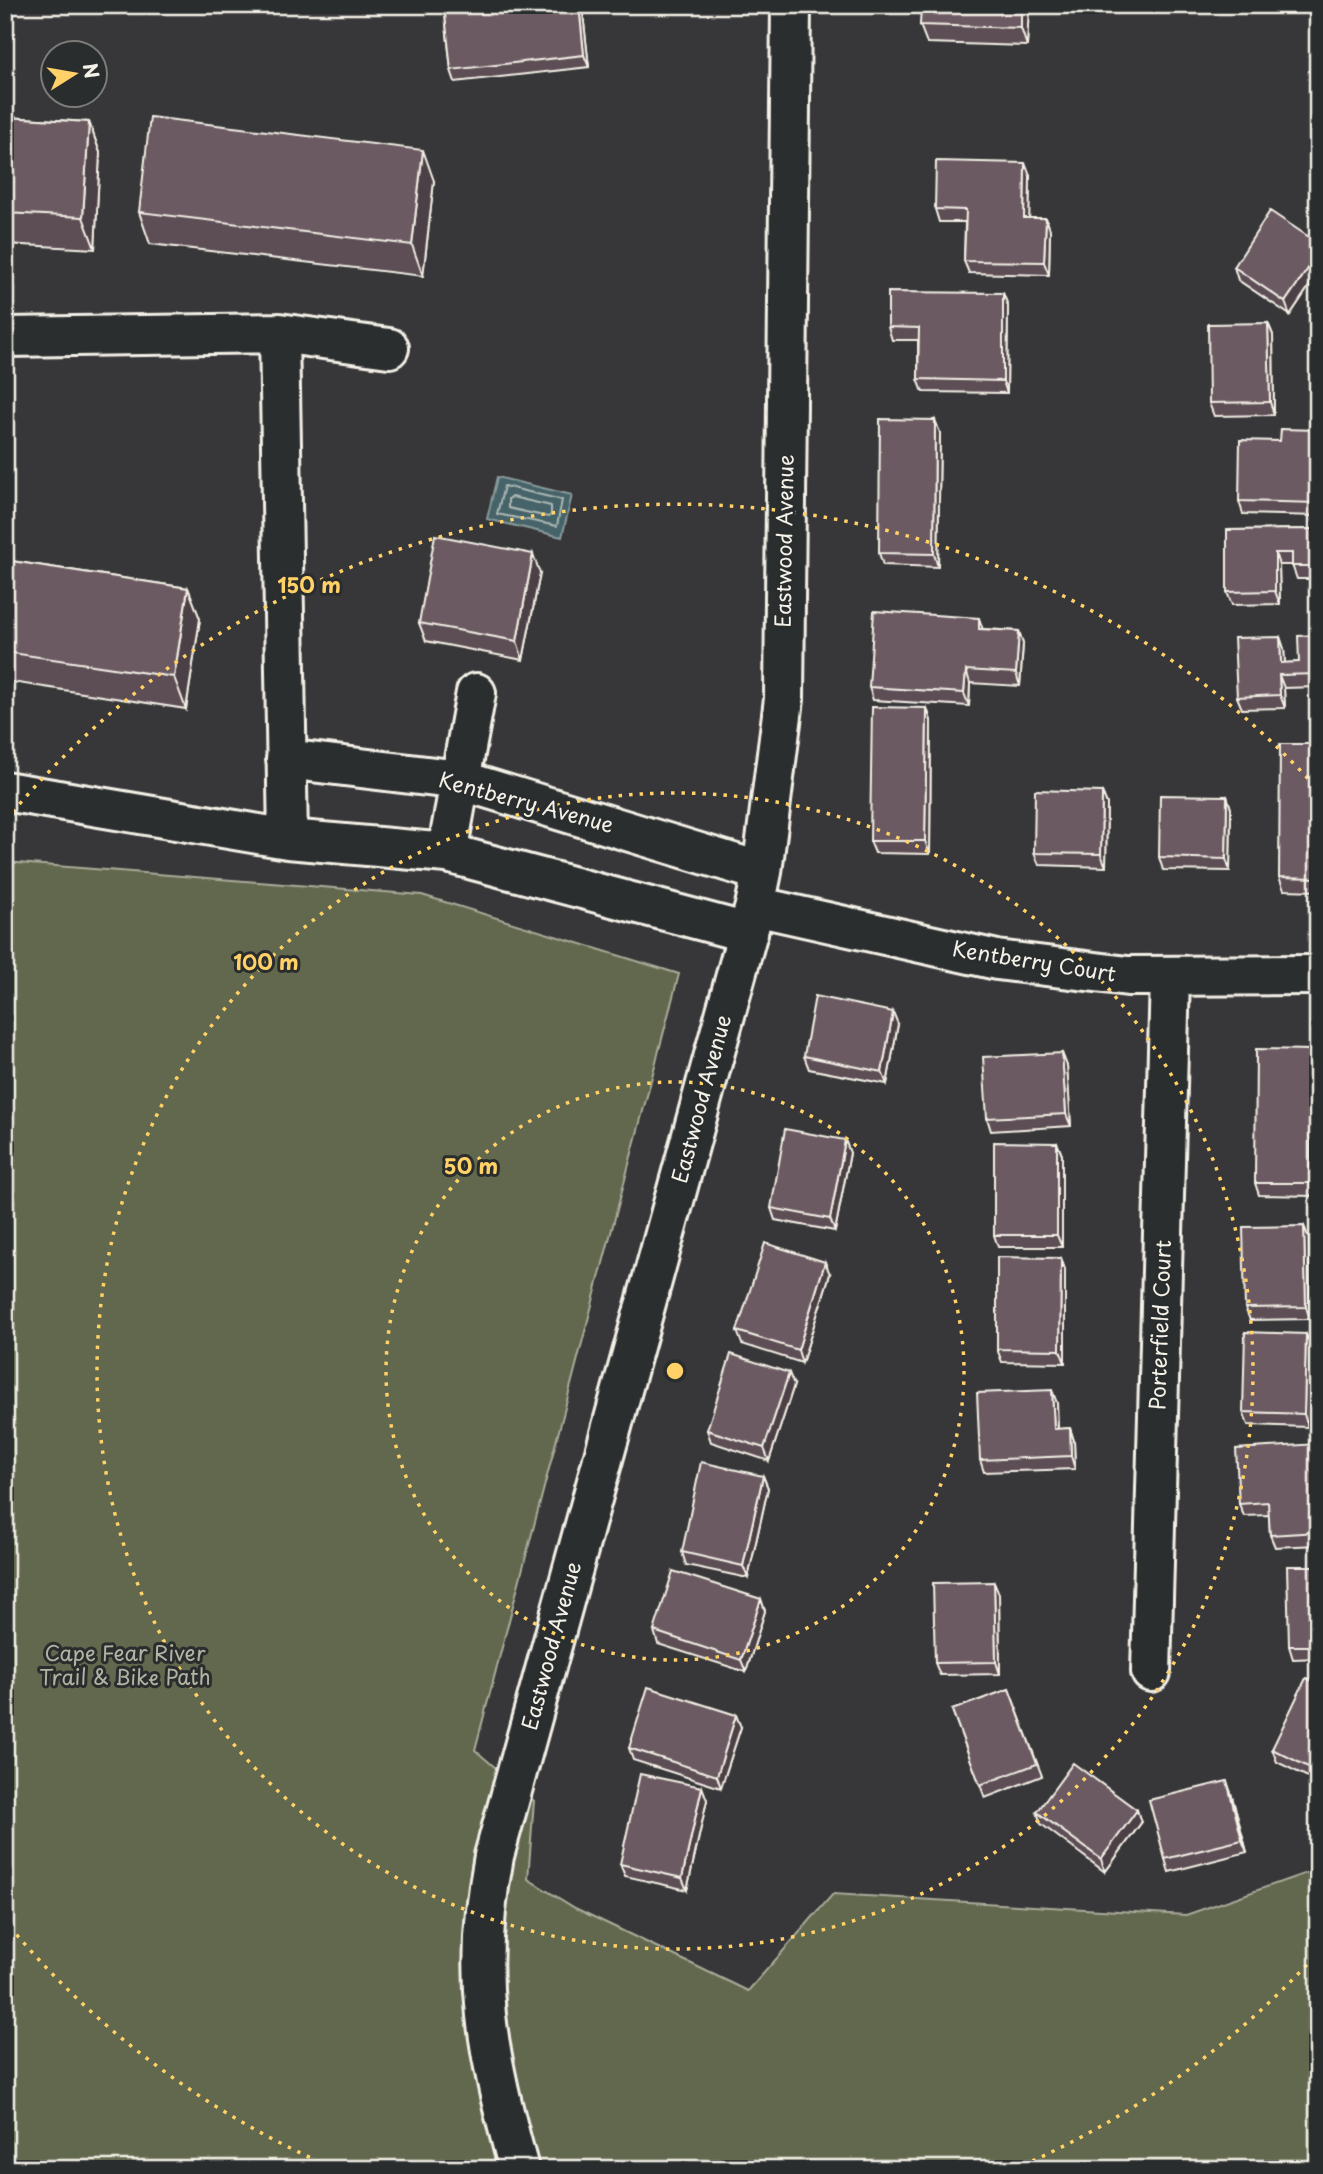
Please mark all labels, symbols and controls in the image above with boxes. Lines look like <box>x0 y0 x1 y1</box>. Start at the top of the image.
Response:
north arrow <box>38 38 108 108</box>
text: N <box>76 61 107 81</box>
street label: Eastwood Avenue <box>765 454 801 628</box>
text: 150 m <box>277 568 341 600</box>
street label: Kentberry Avenue <box>436 762 618 840</box>
street label: Kentberry Court <box>950 931 1118 989</box>
text: 100 m <box>233 945 299 977</box>
street label: Eastwood Avenue <box>662 1011 738 1186</box>
text: 50 m <box>444 1149 498 1181</box>
street label: Porterfield Court <box>1140 1239 1178 1410</box>
centre of rings <box>663 1359 687 1383</box>
street label: Eastwood Avenue <box>512 1558 588 1733</box>
park label: Cape Fear River Trail & Bike Path <box>39 1636 211 1692</box>

